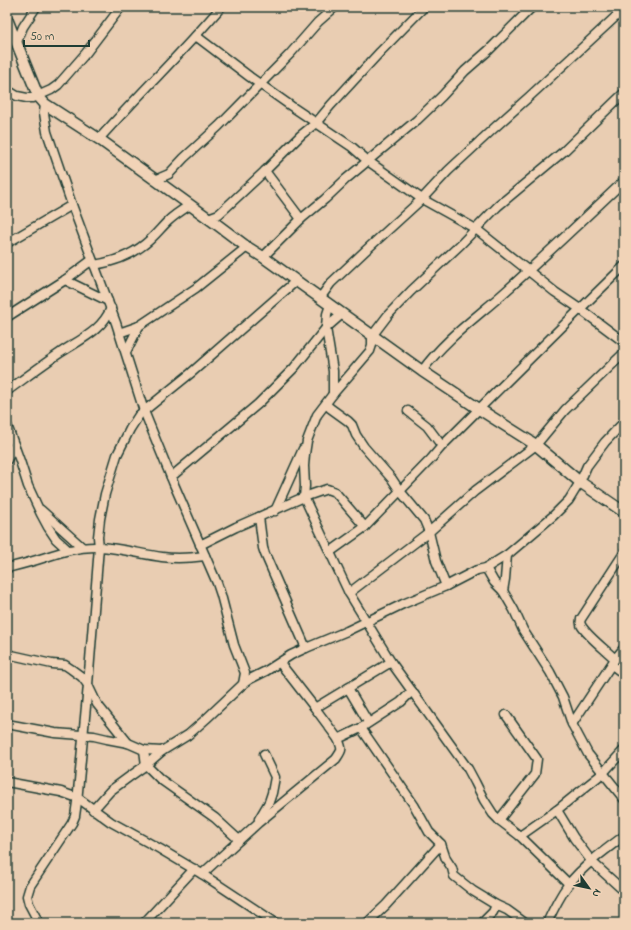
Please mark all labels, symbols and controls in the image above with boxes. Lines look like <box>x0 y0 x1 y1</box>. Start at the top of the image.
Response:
scale bar <box>24 22 89 48</box>
text: 50 m <box>30 28 54 46</box>
north arrow <box>569 868 609 908</box>
text: N <box>588 885 605 900</box>

